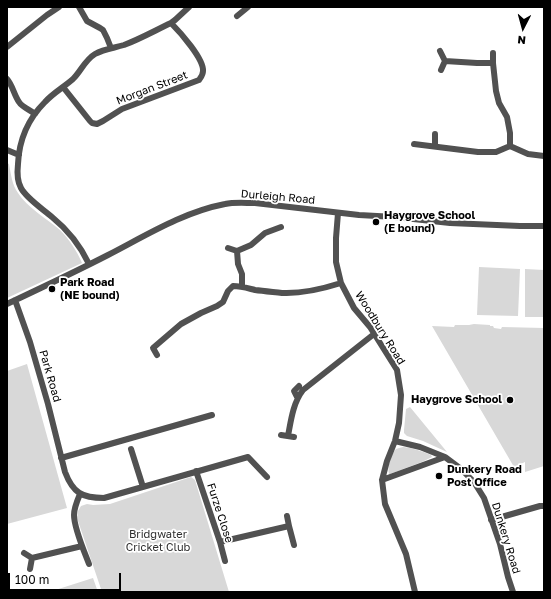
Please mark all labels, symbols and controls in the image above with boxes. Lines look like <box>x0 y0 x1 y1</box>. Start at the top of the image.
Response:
north arrow <box>503 8 543 48</box>
text: N <box>517 34 527 47</box>
street label: Morgan Street <box>114 68 190 108</box>
street label: Durleigh Road <box>240 187 316 207</box>
place label: Haygrove School (E bound) <box>384 209 475 235</box>
marker: Haygrove School (E bound) <box>371 217 381 227</box>
place label: Park Road (NE bound) <box>60 276 120 302</box>
marker: Park Road (NE bound) <box>47 284 57 294</box>
street label: Woodbury Road <box>352 289 408 367</box>
street label: Park Road <box>36 348 64 404</box>
place label: Haygrove School <box>411 393 502 407</box>
marker: Haygrove School <box>505 395 515 405</box>
place label: Dunkery Road Post Office <box>447 463 522 489</box>
marker: Dunkery Road Post Office <box>434 471 444 481</box>
street label: Furze Close <box>204 481 236 545</box>
street label: Dunkery Road <box>489 501 523 575</box>
park label: Bridgwater Cricket Club <box>126 528 190 554</box>
scale bar <box>10 565 123 591</box>
text: 100 m <box>15 572 49 587</box>

